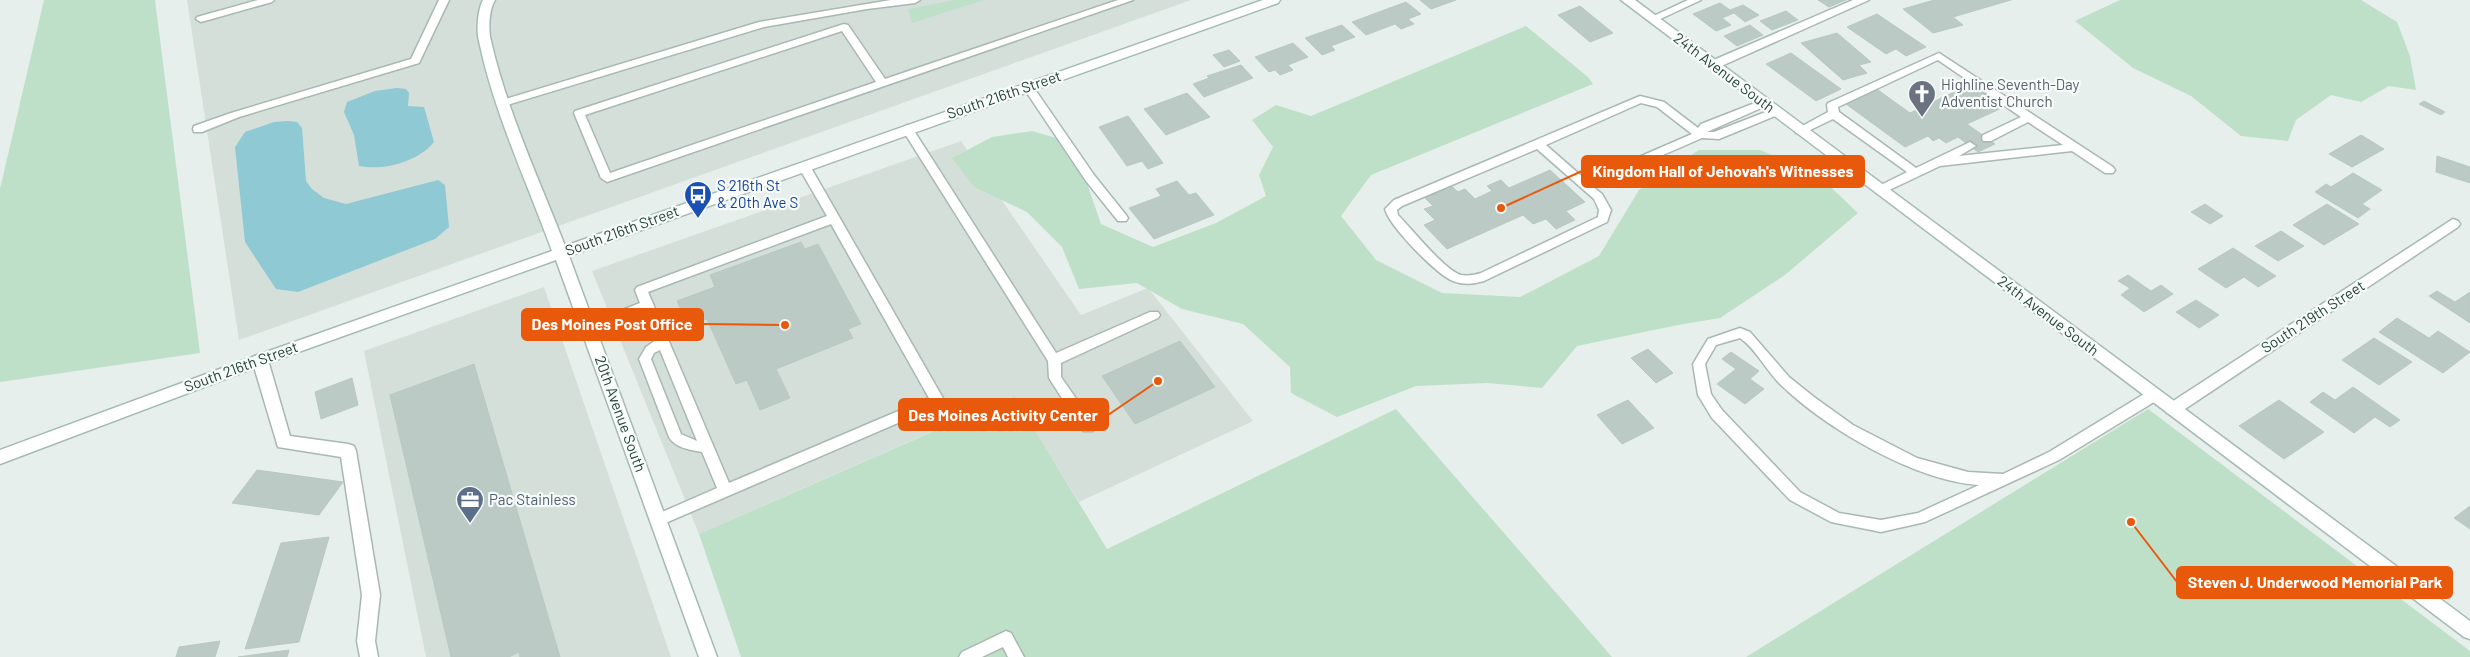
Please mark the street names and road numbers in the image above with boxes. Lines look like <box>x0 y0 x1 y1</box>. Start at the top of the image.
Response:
street label: 24th Avenue South <box>1670 28 1779 116</box>
street label: South 216th Street <box>944 66 1063 122</box>
street label: South 216th Street <box>562 201 681 259</box>
street label: 24th Avenue South <box>1994 271 2103 359</box>
street label: South 219th Street <box>2257 276 2368 356</box>
street label: South 216th Street <box>181 337 300 395</box>
street label: 20th Avenue South <box>592 353 650 474</box>

